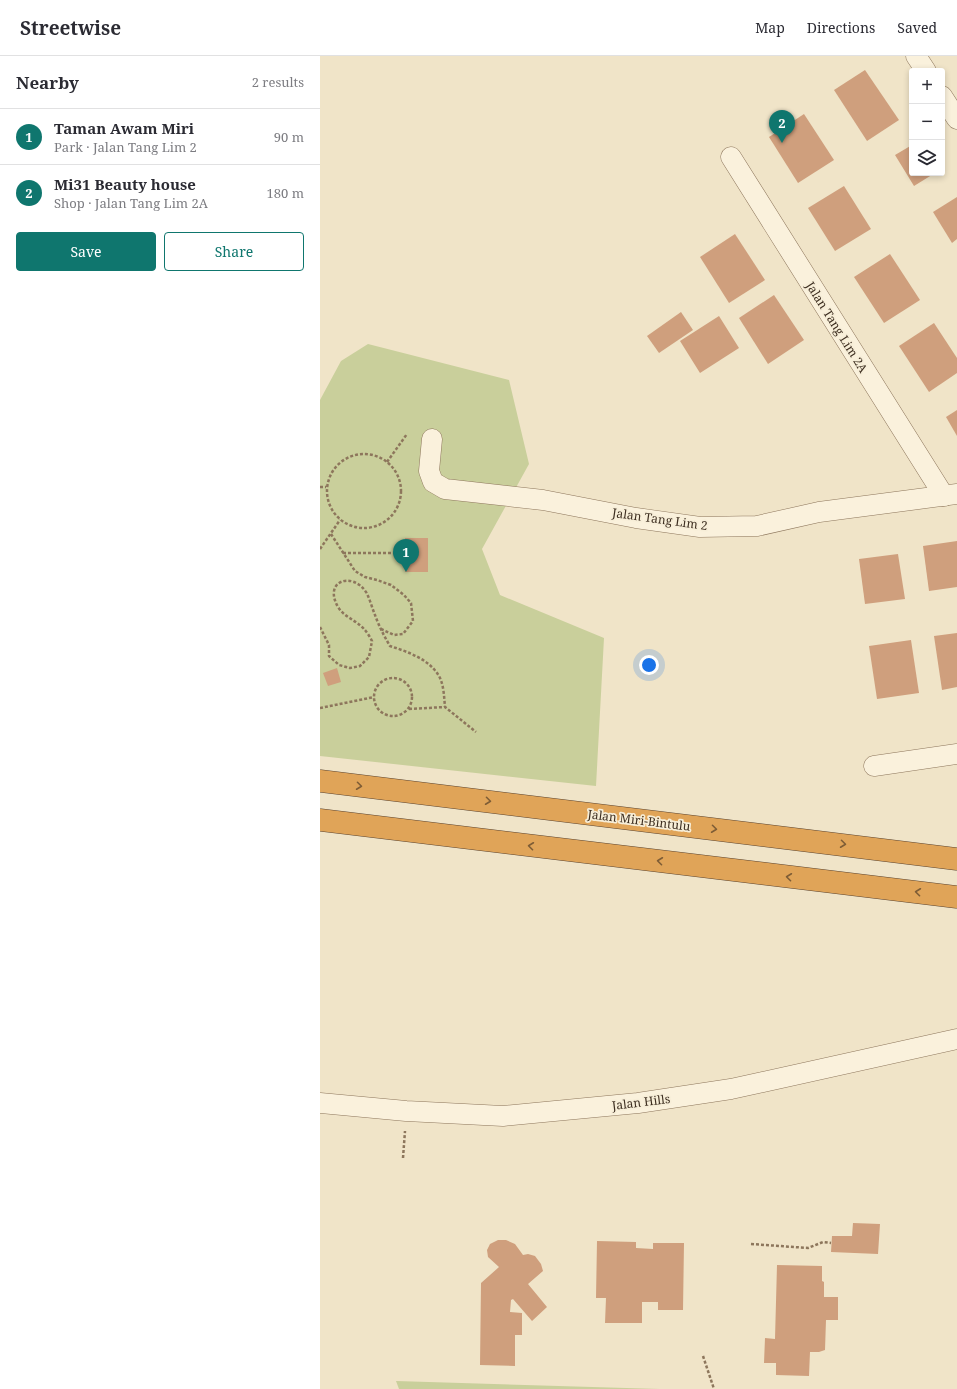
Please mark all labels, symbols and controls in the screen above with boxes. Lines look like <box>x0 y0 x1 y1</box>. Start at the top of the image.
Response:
text: Streetwise <box>20 15 121 41</box>
text: Map <box>755 18 785 37</box>
text: Directions <box>807 18 875 37</box>
text: Saved <box>897 18 937 37</box>
map controls <box>909 68 945 176</box>
button: + <box>909 68 945 104</box>
text: Nearby <box>16 71 79 94</box>
text: 2 results <box>252 73 304 91</box>
button: − <box>909 104 945 140</box>
pin: 2 <box>769 110 795 143</box>
text: Taman Awam Miri <box>54 118 194 138</box>
text: 1 <box>25 128 33 146</box>
text: 90 m <box>274 128 304 146</box>
text: Park · Jalan Tang Lim 2 <box>54 138 197 156</box>
button: layers <box>909 140 945 176</box>
text: Mi31 Beauty house <box>54 174 196 194</box>
text: 2 <box>25 184 33 202</box>
text: 180 m <box>267 184 304 202</box>
text: Shop · Jalan Tang Lim 2A <box>54 194 208 212</box>
button: Save <box>16 232 156 271</box>
button: Share <box>164 232 304 271</box>
street label: Jalan Tang Lim 2A <box>802 277 872 376</box>
street label: Jalan Tang Lim 2 <box>610 504 709 534</box>
pin: 1 <box>393 539 419 572</box>
your location <box>639 655 659 675</box>
one-way arrow <box>356 781 362 790</box>
one-way arrow <box>485 797 491 806</box>
street label: Jalan Miri-Bintulu <box>586 805 692 835</box>
one-way arrow <box>711 824 717 833</box>
one-way arrow <box>840 840 846 849</box>
one-way arrow <box>528 842 534 851</box>
one-way arrow <box>657 857 663 866</box>
one-way arrow <box>786 873 792 882</box>
one-way arrow <box>915 888 921 897</box>
street label: Jalan Hills <box>610 1090 671 1114</box>

